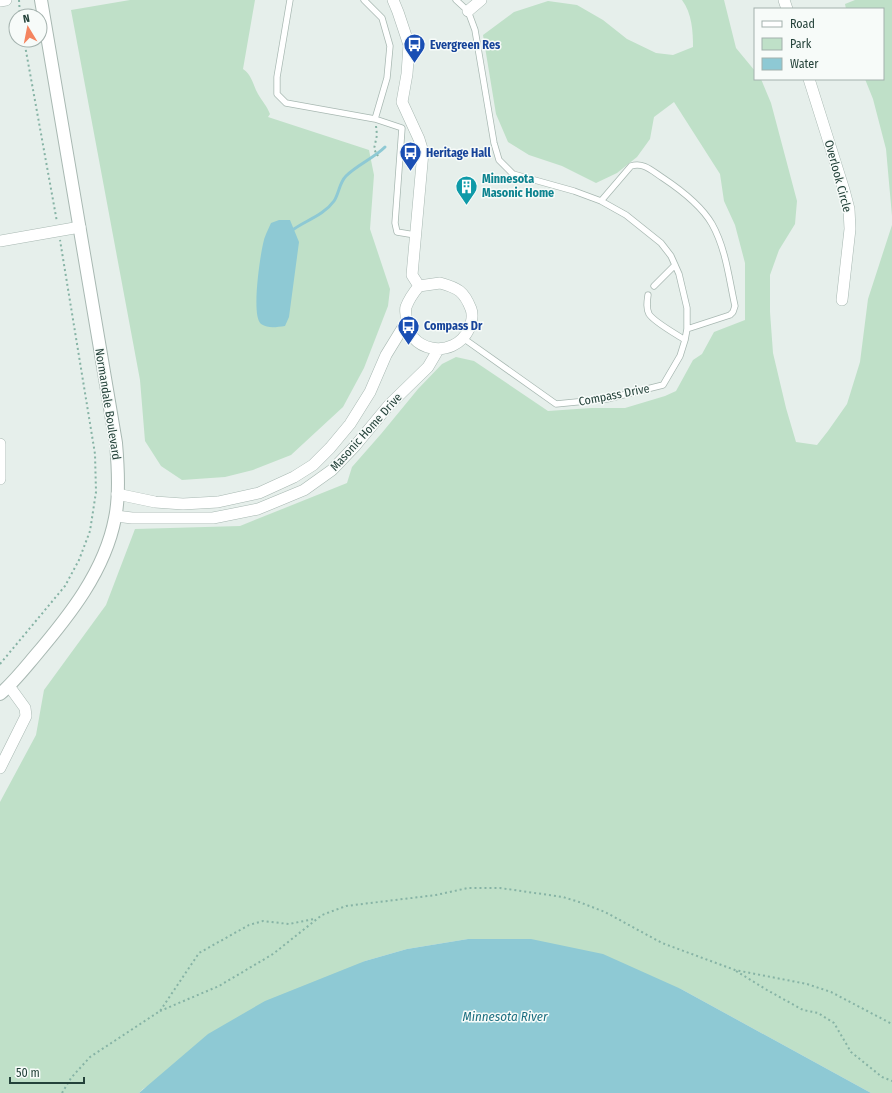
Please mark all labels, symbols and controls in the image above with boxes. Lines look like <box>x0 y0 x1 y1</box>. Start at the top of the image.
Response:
north arrow <box>8 8 48 48</box>
legend <box>754 8 884 80</box>
text: N <box>22 12 31 26</box>
text: Road <box>790 17 815 31</box>
bus stop icon: Evergreen Res <box>401 32 427 65</box>
text: Park <box>790 37 812 51</box>
place label: Evergreen Res <box>430 38 501 52</box>
text: Water <box>790 57 819 71</box>
street label: Overlook Circle <box>822 138 854 214</box>
bus stop icon: Heritage Hall <box>397 140 423 173</box>
place label: Heritage Hall <box>426 146 491 160</box>
place label: Minnesota Masonic Home <box>482 172 554 200</box>
building icon: Minnesota Masonic Home <box>454 173 480 206</box>
bus stop icon: Compass Dr <box>395 313 421 346</box>
place label: Compass Dr <box>424 319 483 333</box>
street label: Normandale Boulevard <box>92 347 124 461</box>
street label: Compass Drive <box>577 381 651 409</box>
street label: Masonic Home Drive <box>327 390 405 474</box>
water label: Minnesota River <box>463 1009 548 1024</box>
scale bar <box>10 1059 84 1085</box>
text: 50 m <box>16 1066 40 1080</box>

